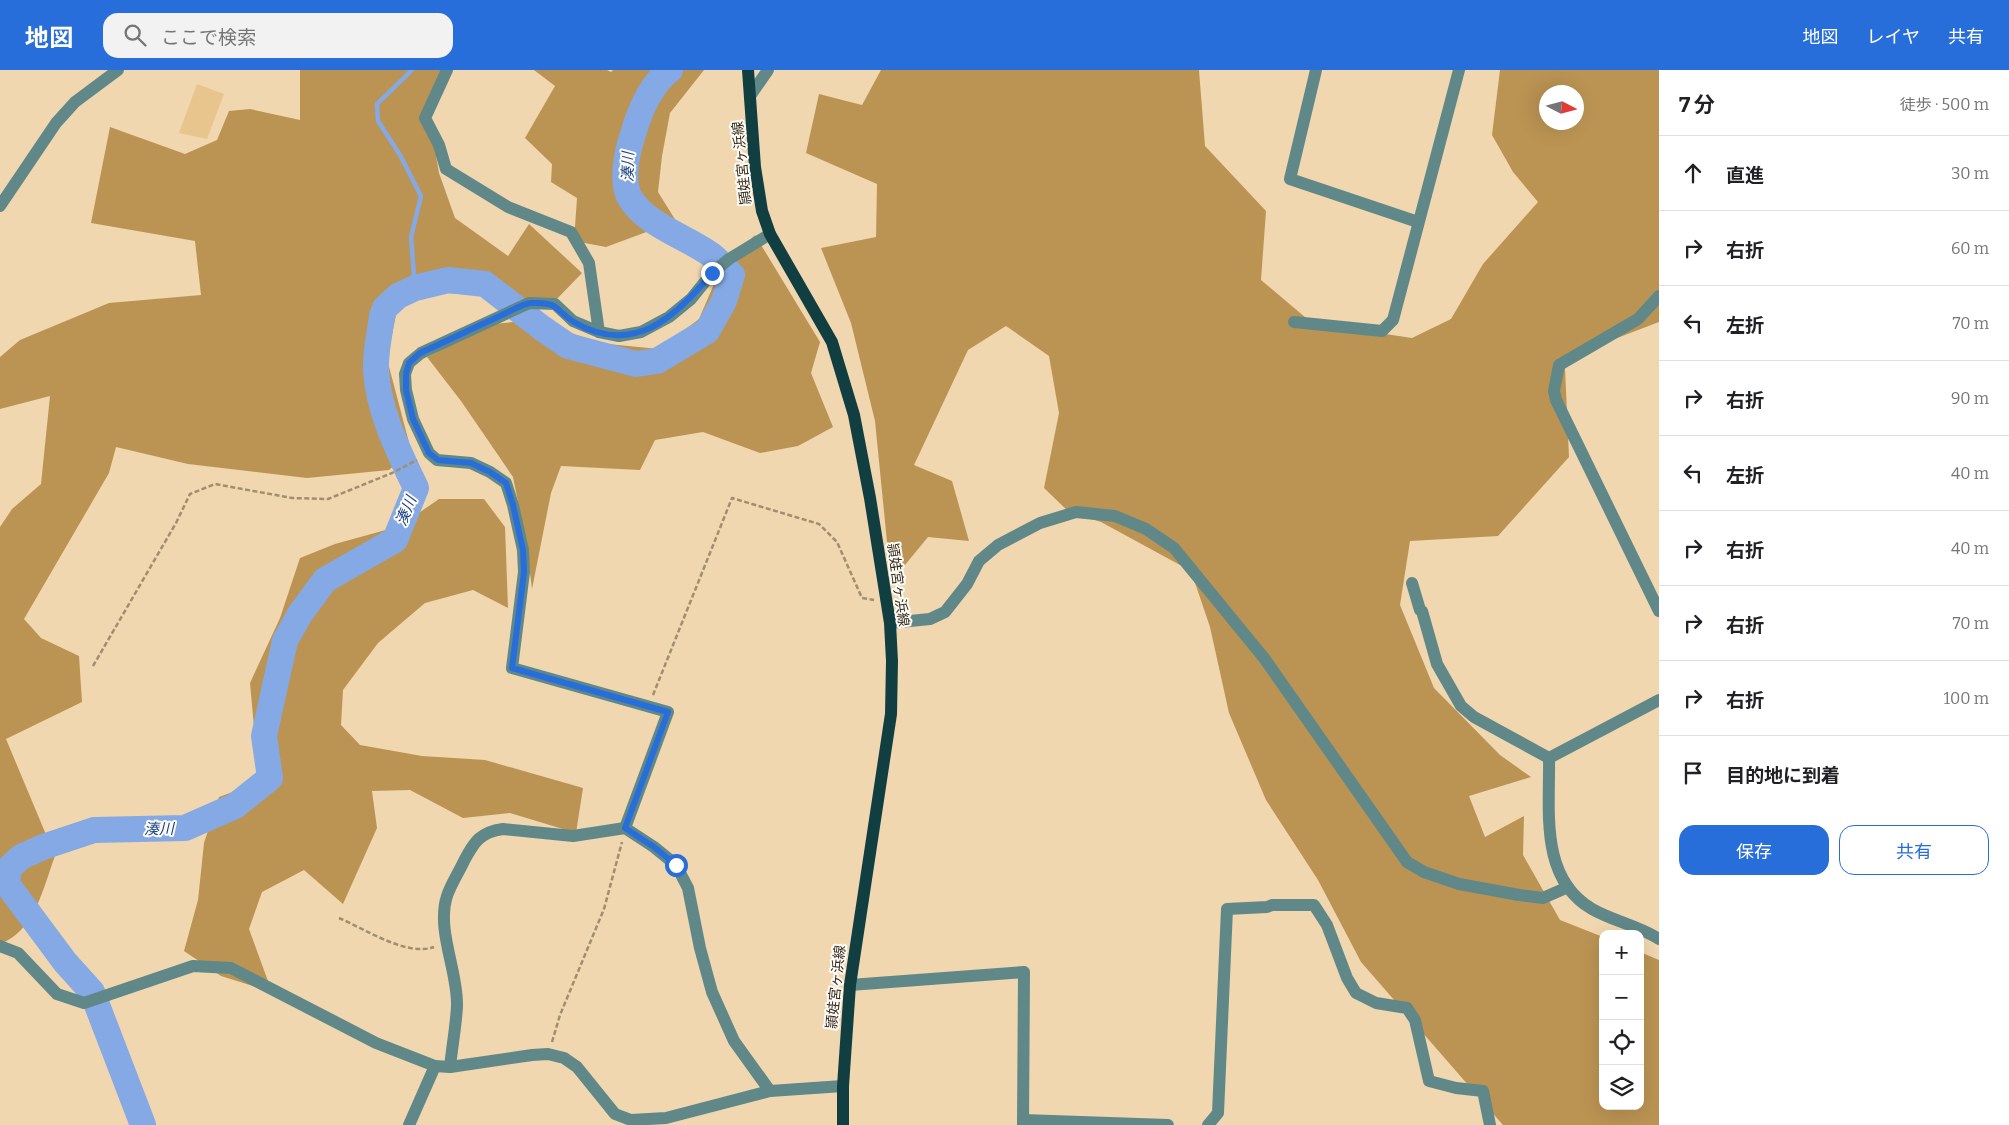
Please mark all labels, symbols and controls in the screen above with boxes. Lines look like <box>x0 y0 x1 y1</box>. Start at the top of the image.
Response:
search box <box>103 13 453 58</box>
icon: search <box>121 21 149 49</box>
text: 地図 <box>25 24 73 52</box>
text: ここで検索 <box>161 26 256 49</box>
text: 地図 <box>1803 26 1839 48</box>
text: レイヤ <box>1867 26 1920 48</box>
text: 共有 <box>1948 26 1984 48</box>
north arrow <box>1539 85 1584 130</box>
text: 7 分 <box>1679 92 1715 118</box>
text: 徒歩 · 500 m <box>1900 95 1989 114</box>
street label: 頴娃宮ヶ浜線 <box>729 120 755 206</box>
water label: 湊川 <box>619 150 637 182</box>
icon: ahead <box>1679 159 1707 187</box>
text: 直進 <box>1726 164 1764 187</box>
text: 30 m <box>1951 164 1989 183</box>
icon: right <box>1679 234 1707 262</box>
text: 右折 <box>1726 239 1764 262</box>
text: 60 m <box>1951 239 1989 258</box>
route end <box>701 262 724 285</box>
icon: left <box>1679 309 1707 337</box>
text: 左折 <box>1726 314 1764 337</box>
text: 70 m <box>1953 314 1989 333</box>
icon: right <box>1679 384 1707 412</box>
text: 右折 <box>1726 389 1764 412</box>
text: 90 m <box>1951 389 1989 408</box>
icon: left <box>1679 459 1707 487</box>
text: 左折 <box>1726 464 1764 487</box>
text: 40 m <box>1951 464 1989 483</box>
water label: 湊川 <box>392 492 421 528</box>
icon: right <box>1679 534 1707 562</box>
text: 右折 <box>1726 539 1764 562</box>
text: 40 m <box>1951 539 1989 558</box>
street label: 頴娃宮ヶ浜線 <box>884 542 912 628</box>
icon: right <box>1679 609 1707 637</box>
text: 右折 <box>1726 614 1764 637</box>
text: 70 m <box>1953 614 1989 633</box>
icon: right <box>1679 684 1707 712</box>
text: 右折 <box>1726 689 1764 712</box>
text: 100 m <box>1944 689 1989 708</box>
icon: arrive <box>1679 759 1707 787</box>
text: 目的地に到着 <box>1726 764 1840 787</box>
water label: 湊川 <box>144 820 176 838</box>
button: 保存 <box>1679 825 1829 875</box>
button: 共有 <box>1839 825 1989 875</box>
route start <box>665 854 688 877</box>
map controls <box>1599 930 1644 1110</box>
button: + <box>1599 930 1644 975</box>
street label: 頴娃宮ヶ浜線 <box>823 944 849 1030</box>
button: − <box>1599 975 1644 1020</box>
button: locate <box>1599 1020 1644 1065</box>
button: layers <box>1599 1065 1644 1110</box>

